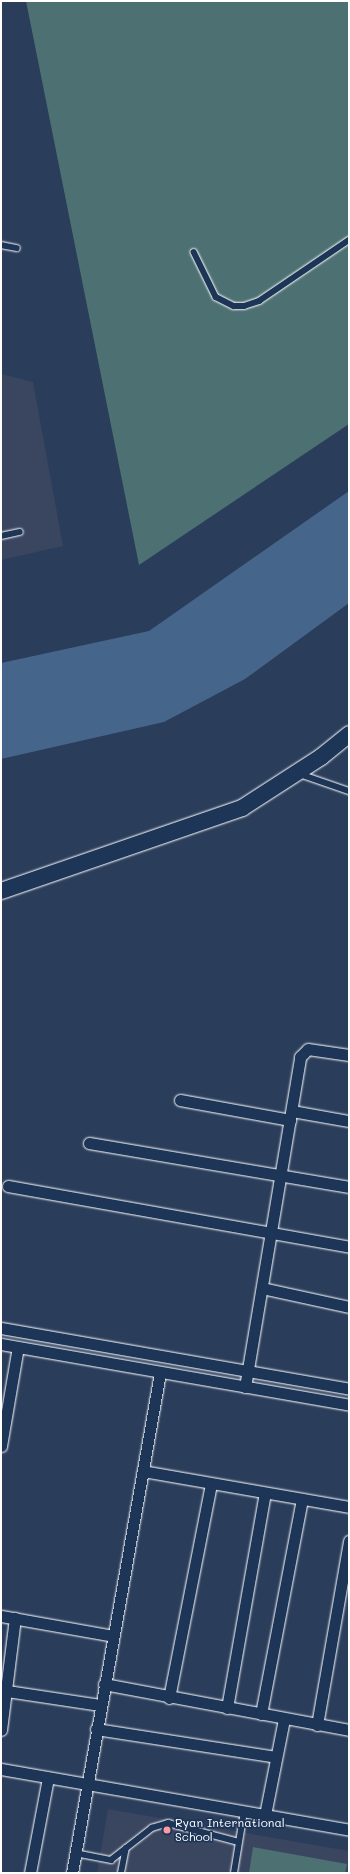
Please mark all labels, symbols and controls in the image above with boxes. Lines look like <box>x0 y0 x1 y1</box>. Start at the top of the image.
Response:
place label: Ryan International School <box>175 1816 285 1844</box>
marker: Ryan International School <box>162 1825 172 1835</box>

